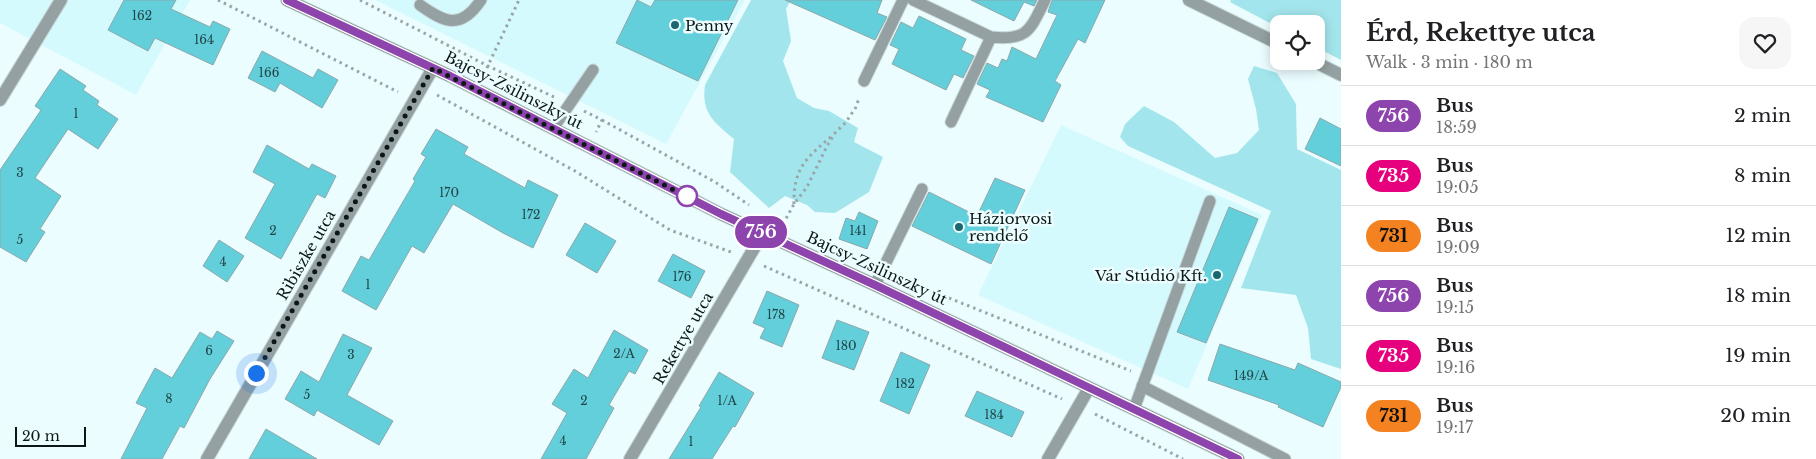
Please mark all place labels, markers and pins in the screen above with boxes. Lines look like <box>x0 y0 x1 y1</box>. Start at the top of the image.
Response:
place label: Penny <box>685 16 734 35</box>
marker: Penny <box>669 19 681 31</box>
unlabelled marker <box>676 185 698 207</box>
place label: Háziorvosi rendelő <box>969 209 1052 245</box>
marker: Háziorvosi rendelő <box>953 221 965 233</box>
place label: Vár Stúdió Kft. <box>1094 266 1207 285</box>
marker: Vár Stúdió Kft. <box>1211 269 1223 281</box>

